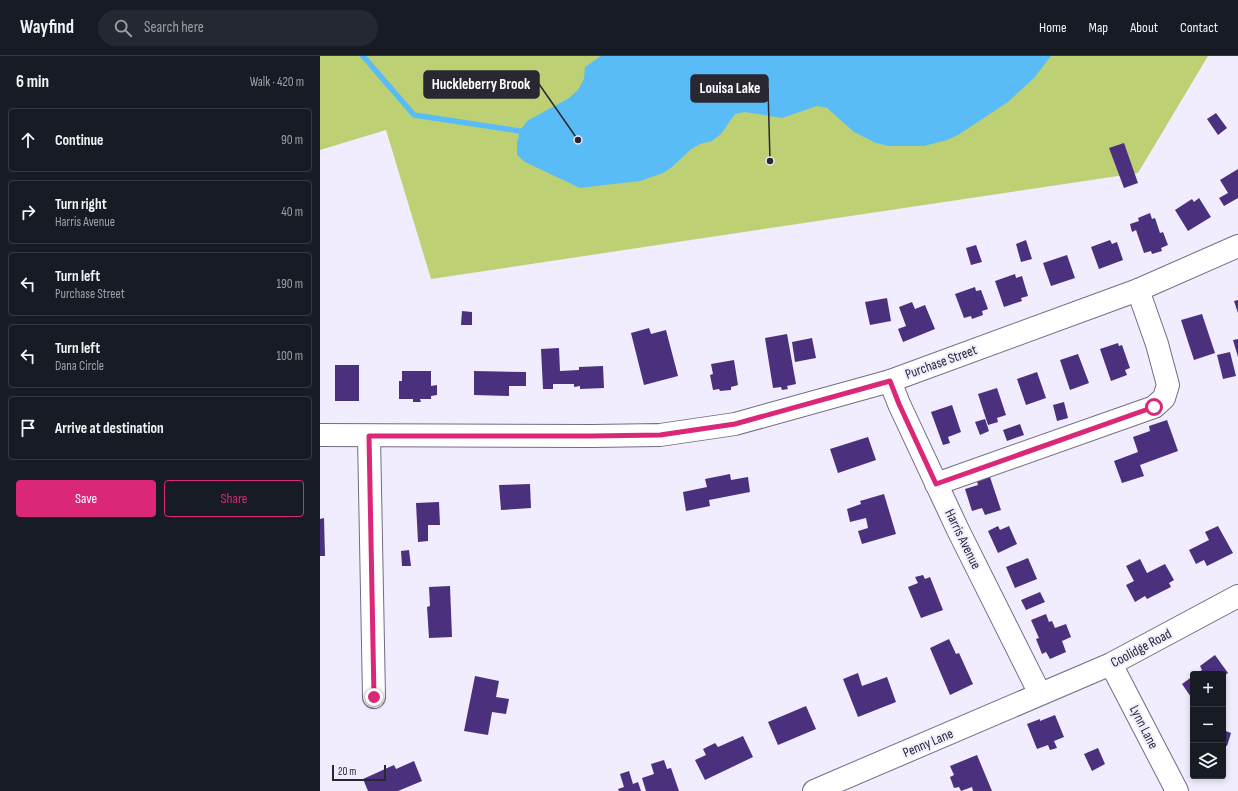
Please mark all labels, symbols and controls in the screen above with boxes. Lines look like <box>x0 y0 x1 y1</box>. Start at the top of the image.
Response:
search box <box>98 10 378 46</box>
text: Wayfind <box>20 16 74 39</box>
icon: search <box>112 17 134 39</box>
text: Search here <box>144 18 204 37</box>
text: Home <box>1039 19 1067 36</box>
text: Map <box>1089 19 1108 36</box>
text: About <box>1130 19 1158 36</box>
text: Contact <box>1180 19 1218 36</box>
callout: Huckleberry Brook <box>424 71 539 98</box>
text: 6 min <box>16 72 49 92</box>
text: Walk · 420 m <box>250 74 304 90</box>
text: Huckleberry Brook <box>432 75 531 94</box>
callout: Louisa Lake <box>691 75 768 102</box>
text: Louisa Lake <box>700 79 760 98</box>
icon: ahead <box>17 129 39 151</box>
text: Continue <box>55 131 104 150</box>
text: 90 m <box>281 132 303 148</box>
text: Turn right <box>55 195 107 214</box>
icon: right <box>17 201 39 223</box>
text: 40 m <box>281 204 303 220</box>
text: Harris Avenue <box>55 214 115 230</box>
text: Turn left <box>55 267 100 286</box>
icon: left <box>17 273 39 295</box>
text: 190 m <box>276 276 303 292</box>
text: Purchase Street <box>55 286 125 302</box>
text: Turn left <box>55 339 100 358</box>
street label: Purchase Street <box>903 341 979 383</box>
icon: left <box>17 345 39 367</box>
text: 100 m <box>276 348 303 364</box>
text: Dana Circle <box>55 358 104 374</box>
route start <box>1145 398 1163 416</box>
icon: arrive <box>17 417 39 439</box>
text: Arrive at destination <box>55 419 164 438</box>
button: Save <box>16 480 156 517</box>
button: Share <box>164 480 304 517</box>
street label: Harris Avenue <box>941 506 985 572</box>
street label: Coolidge Road <box>1108 625 1174 671</box>
map controls <box>1190 671 1226 779</box>
button: + <box>1190 671 1226 707</box>
route end <box>365 688 383 706</box>
street label: Lynn Lane <box>1126 702 1162 752</box>
button: − <box>1190 707 1226 743</box>
street label: Penny Lane <box>900 725 956 761</box>
button: layers <box>1190 743 1226 779</box>
scale bar <box>332 763 386 782</box>
text: 20 m <box>338 765 356 778</box>

